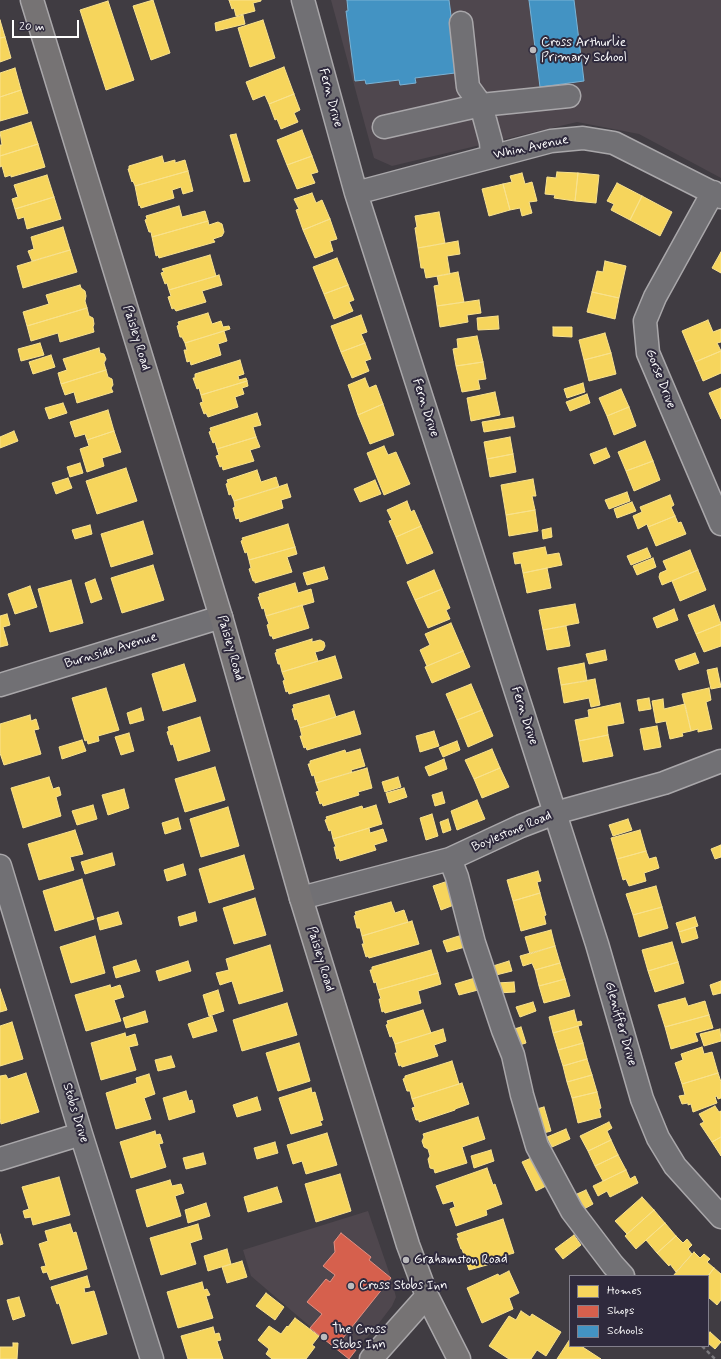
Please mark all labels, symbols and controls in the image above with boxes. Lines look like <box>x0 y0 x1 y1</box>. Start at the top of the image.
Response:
scale bar <box>14 12 81 38</box>
text: 20 m <box>19 19 45 35</box>
place label: Cross Arthurlie Primary School <box>541 35 627 66</box>
marker: Cross Arthurlie Primary School <box>528 45 538 55</box>
street label: Fern Drive <box>315 67 345 129</box>
street label: Whin Avenue <box>492 132 570 164</box>
street label: Paisley Road <box>119 304 153 372</box>
street label: Gorse Drive <box>642 347 678 411</box>
street label: Fern Drive <box>408 377 442 439</box>
street label: Paisley Road <box>213 614 247 682</box>
street label: Burnside Avenue <box>63 630 159 672</box>
street label: Fern Drive <box>507 685 541 747</box>
street label: Boylestone Road <box>470 808 554 856</box>
street label: Paisley Road <box>303 925 337 993</box>
street label: Gleniffer Drive <box>601 980 639 1068</box>
street label: Stobs Drive <box>59 1081 91 1145</box>
place label: Grahamston Road <box>414 1252 507 1268</box>
marker: Grahamston Road <box>401 1255 411 1265</box>
legend <box>569 1275 709 1347</box>
place label: Cross Stobs Inn <box>359 1278 448 1294</box>
marker: Cross Stobs Inn <box>346 1281 356 1291</box>
text: Homes <box>607 1283 642 1299</box>
text: Shops <box>607 1303 634 1319</box>
place label: The Cross Stobs Inn <box>332 1322 386 1353</box>
text: Schools <box>607 1323 643 1339</box>
marker: The Cross Stobs Inn <box>319 1332 329 1342</box>

